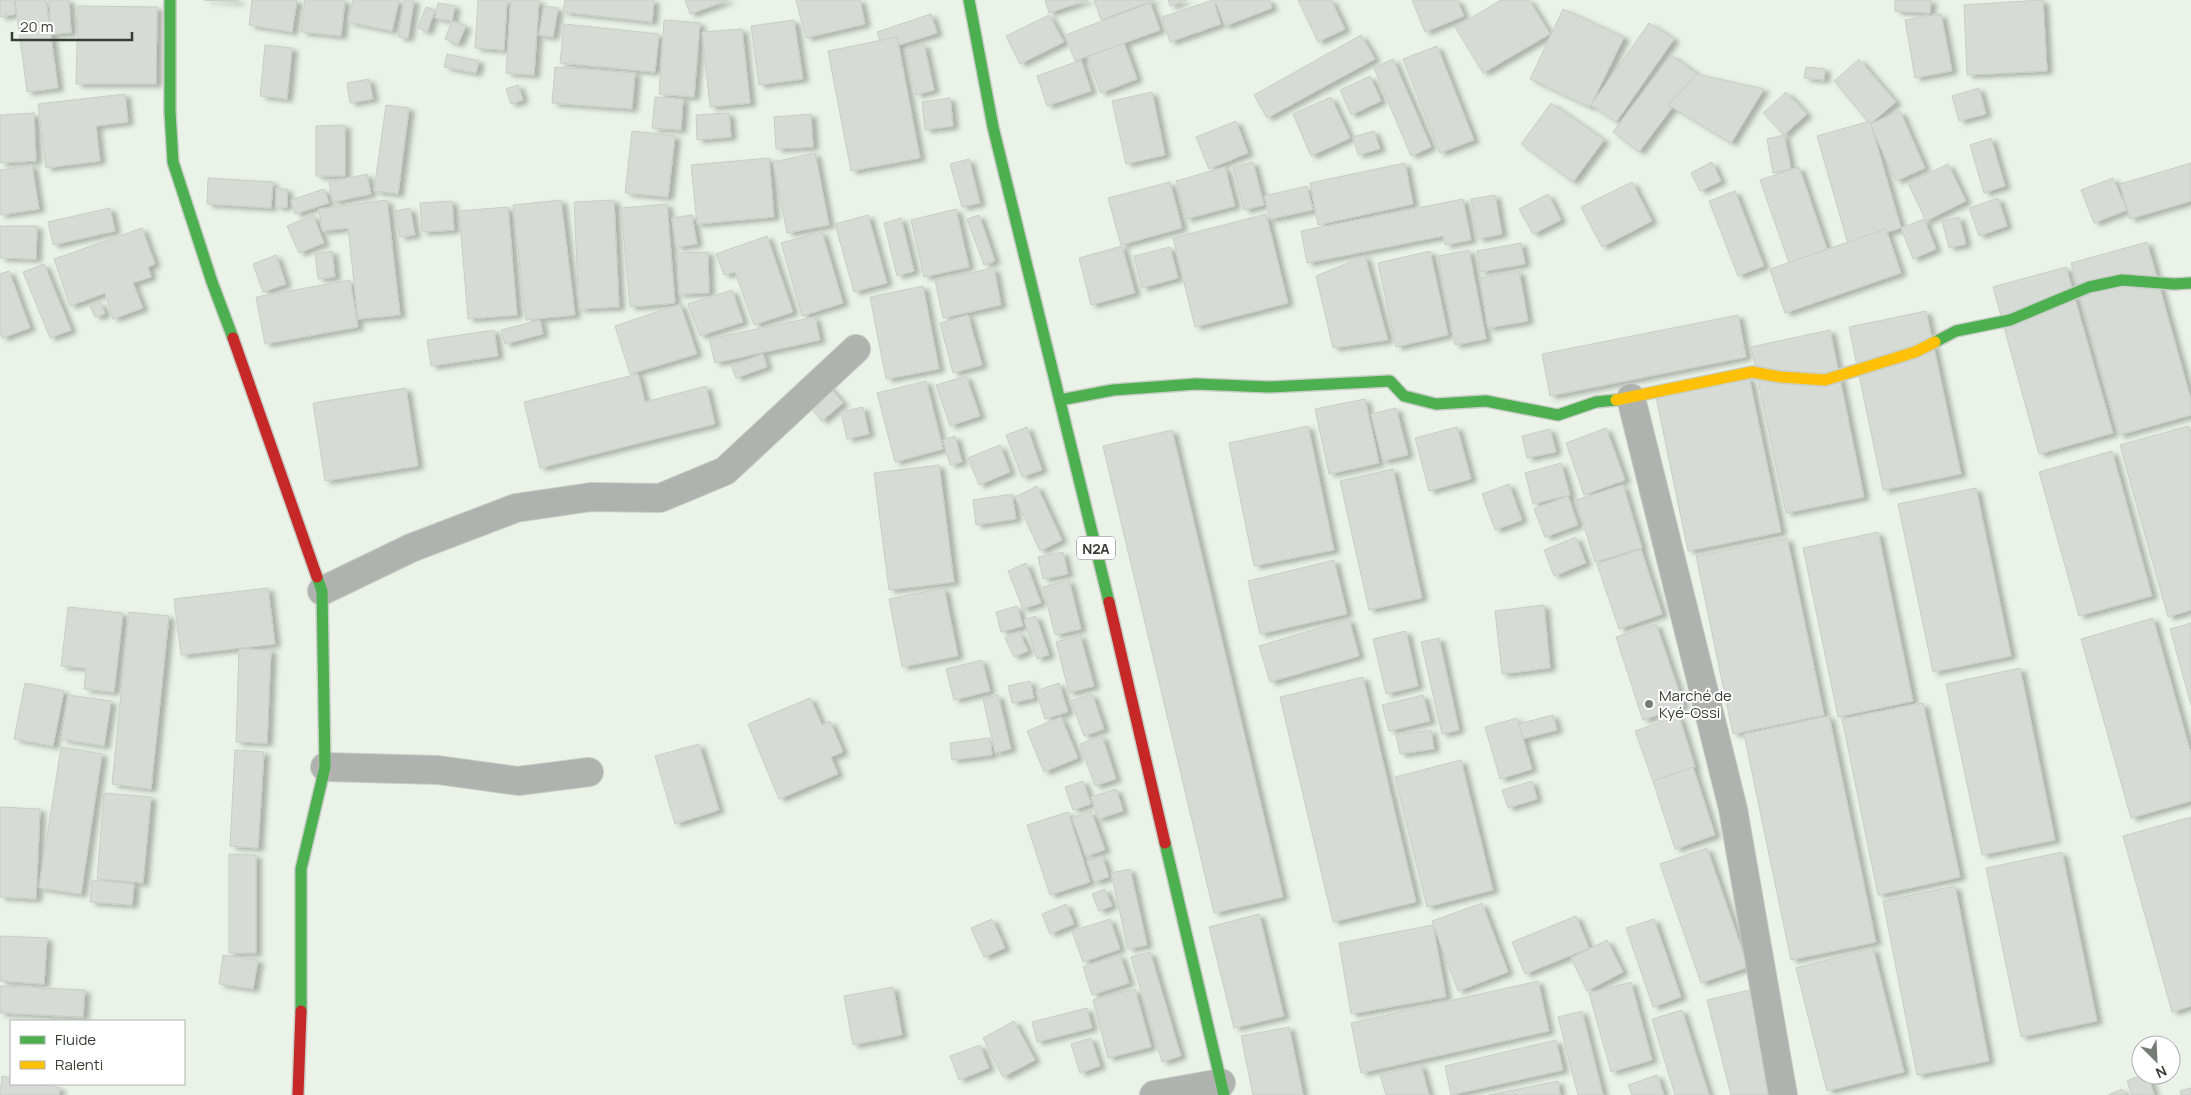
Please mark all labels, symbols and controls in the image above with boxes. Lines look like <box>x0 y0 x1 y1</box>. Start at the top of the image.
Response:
scale bar <box>12 10 132 42</box>
text: 20 m <box>20 16 53 37</box>
road number: N2A <box>1077 536 1115 560</box>
place label: Marché de Kyé-Ossi <box>1659 685 1732 723</box>
marker: Marché de Kyé-Ossi <box>1643 698 1655 710</box>
legend <box>10 1020 185 1085</box>
text: Fluide <box>55 1029 96 1050</box>
north arrow <box>2131 1035 2181 1085</box>
text: Ralenti <box>55 1054 103 1075</box>
text: N <box>2153 1062 2170 1083</box>

